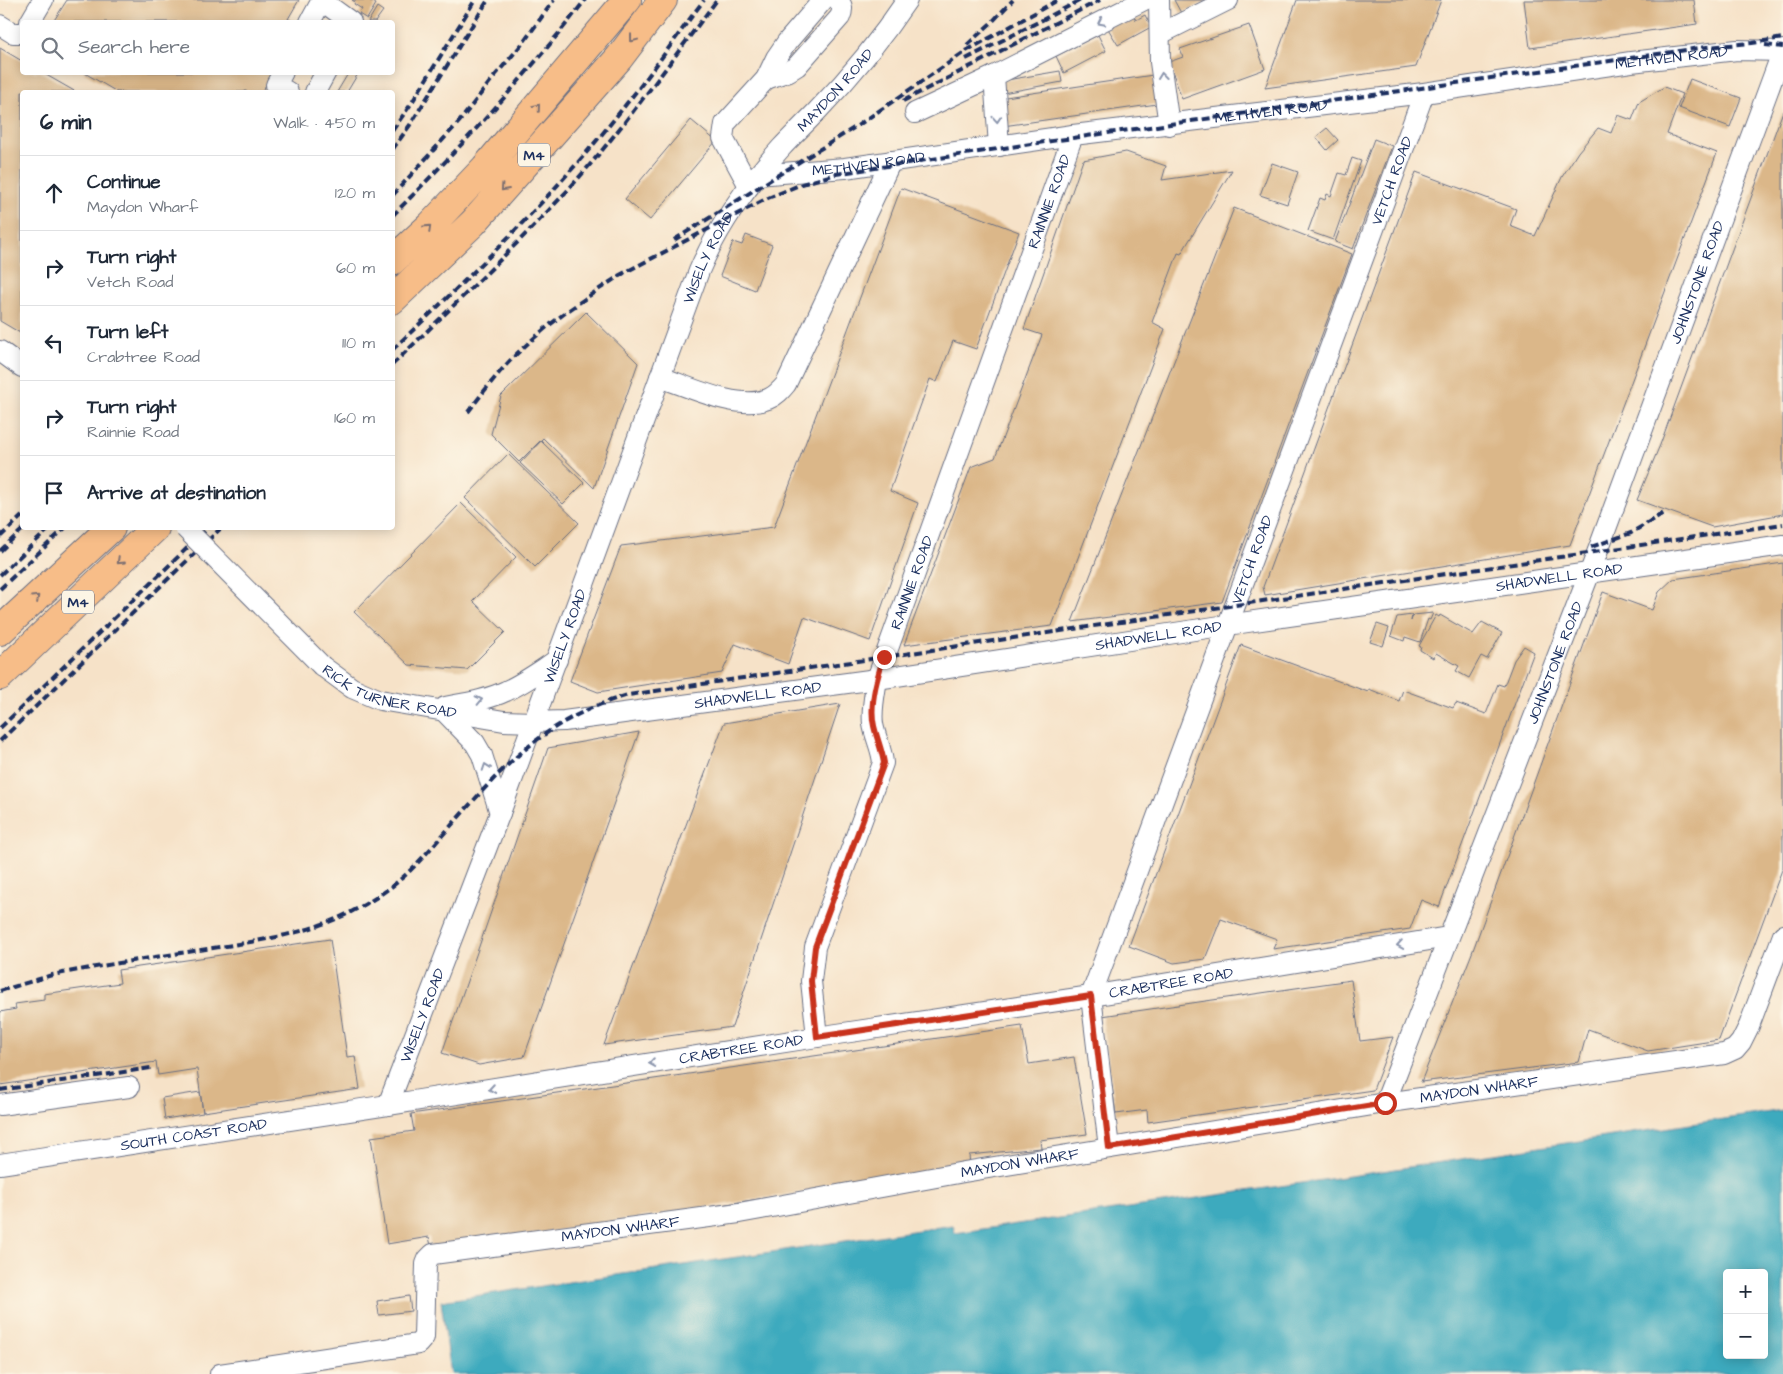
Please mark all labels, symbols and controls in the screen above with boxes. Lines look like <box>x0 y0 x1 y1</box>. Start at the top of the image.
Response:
one-way arrow <box>1097 16 1106 26</box>
search box <box>20 20 395 75</box>
one-way arrow <box>631 33 639 42</box>
icon: search <box>38 34 66 62</box>
text: Search here <box>78 34 190 61</box>
street label: METHVEN ROAD <box>1613 41 1729 75</box>
street label: MAYDON ROAD <box>793 44 879 137</box>
one-way arrow <box>1157 72 1168 80</box>
street label: METHVEN ROAD <box>1213 95 1329 129</box>
one-way arrow <box>531 104 540 113</box>
text: 6 min <box>40 108 92 137</box>
text: Walk · 450 m <box>273 112 375 134</box>
one-way arrow <box>992 115 1003 123</box>
street label: VETCH ROAD <box>1366 133 1418 228</box>
road number: M4 <box>518 144 550 166</box>
street label: METHVEN ROAD <box>811 147 927 182</box>
street label: RAINNIE ROAD <box>1023 151 1076 252</box>
text: Continue <box>87 169 161 196</box>
icon: ahead <box>40 179 68 207</box>
text: 120 m <box>335 182 375 204</box>
one-way arrow <box>501 183 510 192</box>
text: Maydon Wharf <box>87 196 198 218</box>
street label: WISELY ROAD <box>678 208 739 307</box>
street label: JOHNSTONE ROAD <box>1665 218 1730 347</box>
one-way arrow <box>422 225 431 234</box>
text: Turn right <box>87 244 176 271</box>
icon: right <box>40 254 68 282</box>
text: 60 m <box>336 257 375 279</box>
text: Vetch Road <box>87 271 173 293</box>
text: Turn left <box>87 319 168 346</box>
icon: left <box>40 329 68 357</box>
text: 110 m <box>342 332 375 354</box>
text: Crabtree Road <box>87 346 200 368</box>
text: Turn right <box>87 394 176 421</box>
icon: right <box>40 404 68 432</box>
text: 160 m <box>334 407 375 429</box>
text: Rainnie Road <box>87 421 179 443</box>
icon: arrive <box>40 479 68 507</box>
text: Arrive at destination <box>87 480 266 507</box>
street label: VETCH ROAD <box>1226 512 1278 607</box>
street label: RAINNIE ROAD <box>886 532 939 633</box>
one-way arrow <box>117 555 126 564</box>
street label: SHADWELL ROAD <box>1494 558 1624 597</box>
street label: WISELY ROAD <box>538 586 592 687</box>
road number: M4 <box>62 590 94 614</box>
one-way arrow <box>30 595 39 604</box>
street label: JOHNSTONE ROAD <box>1522 598 1589 727</box>
street label: SHADWELL ROAD <box>1094 616 1224 656</box>
route end <box>873 646 896 669</box>
street label: RICK TURNER ROAD <box>318 660 458 724</box>
street label: SHADWELL ROAD <box>693 677 823 714</box>
one-way arrow <box>474 695 483 706</box>
one-way arrow <box>482 763 492 772</box>
one-way arrow <box>1396 939 1405 949</box>
street label: CRABTREE ROAD <box>1107 963 1235 1004</box>
street label: WISELY ROAD <box>395 965 451 1066</box>
street label: CRABTREE ROAD <box>678 1029 805 1070</box>
one-way arrow <box>648 1057 656 1068</box>
street label: MAYDON WHARF <box>1419 1071 1540 1109</box>
one-way arrow <box>487 1083 496 1093</box>
route start <box>1374 1092 1397 1115</box>
street label: SOUTH COAST ROAD <box>119 1113 269 1157</box>
street label: MAYDON WHARF <box>959 1143 1081 1183</box>
street label: MAYDON WHARF <box>560 1211 681 1248</box>
map controls <box>1723 1269 1768 1359</box>
button: + <box>1723 1269 1768 1314</box>
button: − <box>1723 1314 1768 1359</box>

